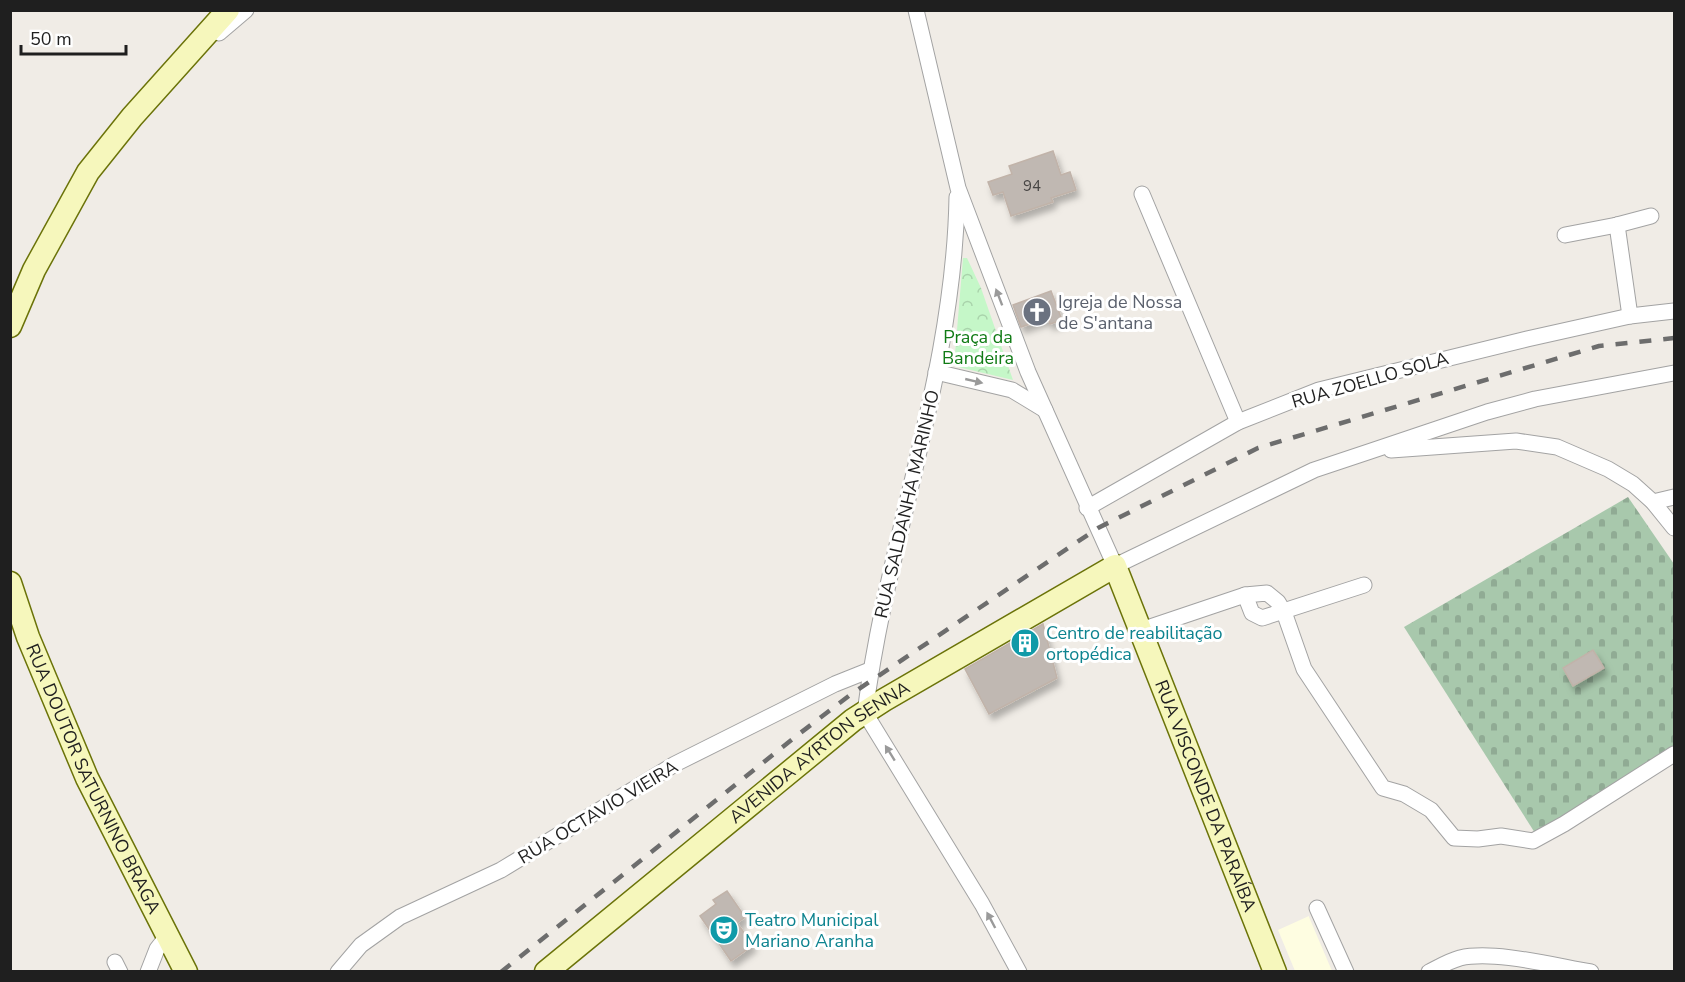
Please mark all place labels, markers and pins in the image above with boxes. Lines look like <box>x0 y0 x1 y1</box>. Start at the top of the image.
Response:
place label: Igreja de Nossa de S'antana <box>1058 290 1182 335</box>
church icon: Igreja de Nossa de S'antana <box>1021 296 1053 328</box>
place label: Centro de reabilitação ortopédica <box>1046 621 1223 666</box>
building icon: Centro de reabilitação ortopédica <box>1009 627 1041 659</box>
place label: Teatro Municipal Mariano Aranha <box>745 908 879 953</box>
theatre icon: Teatro Municipal Mariano Aranha <box>708 914 740 946</box>

